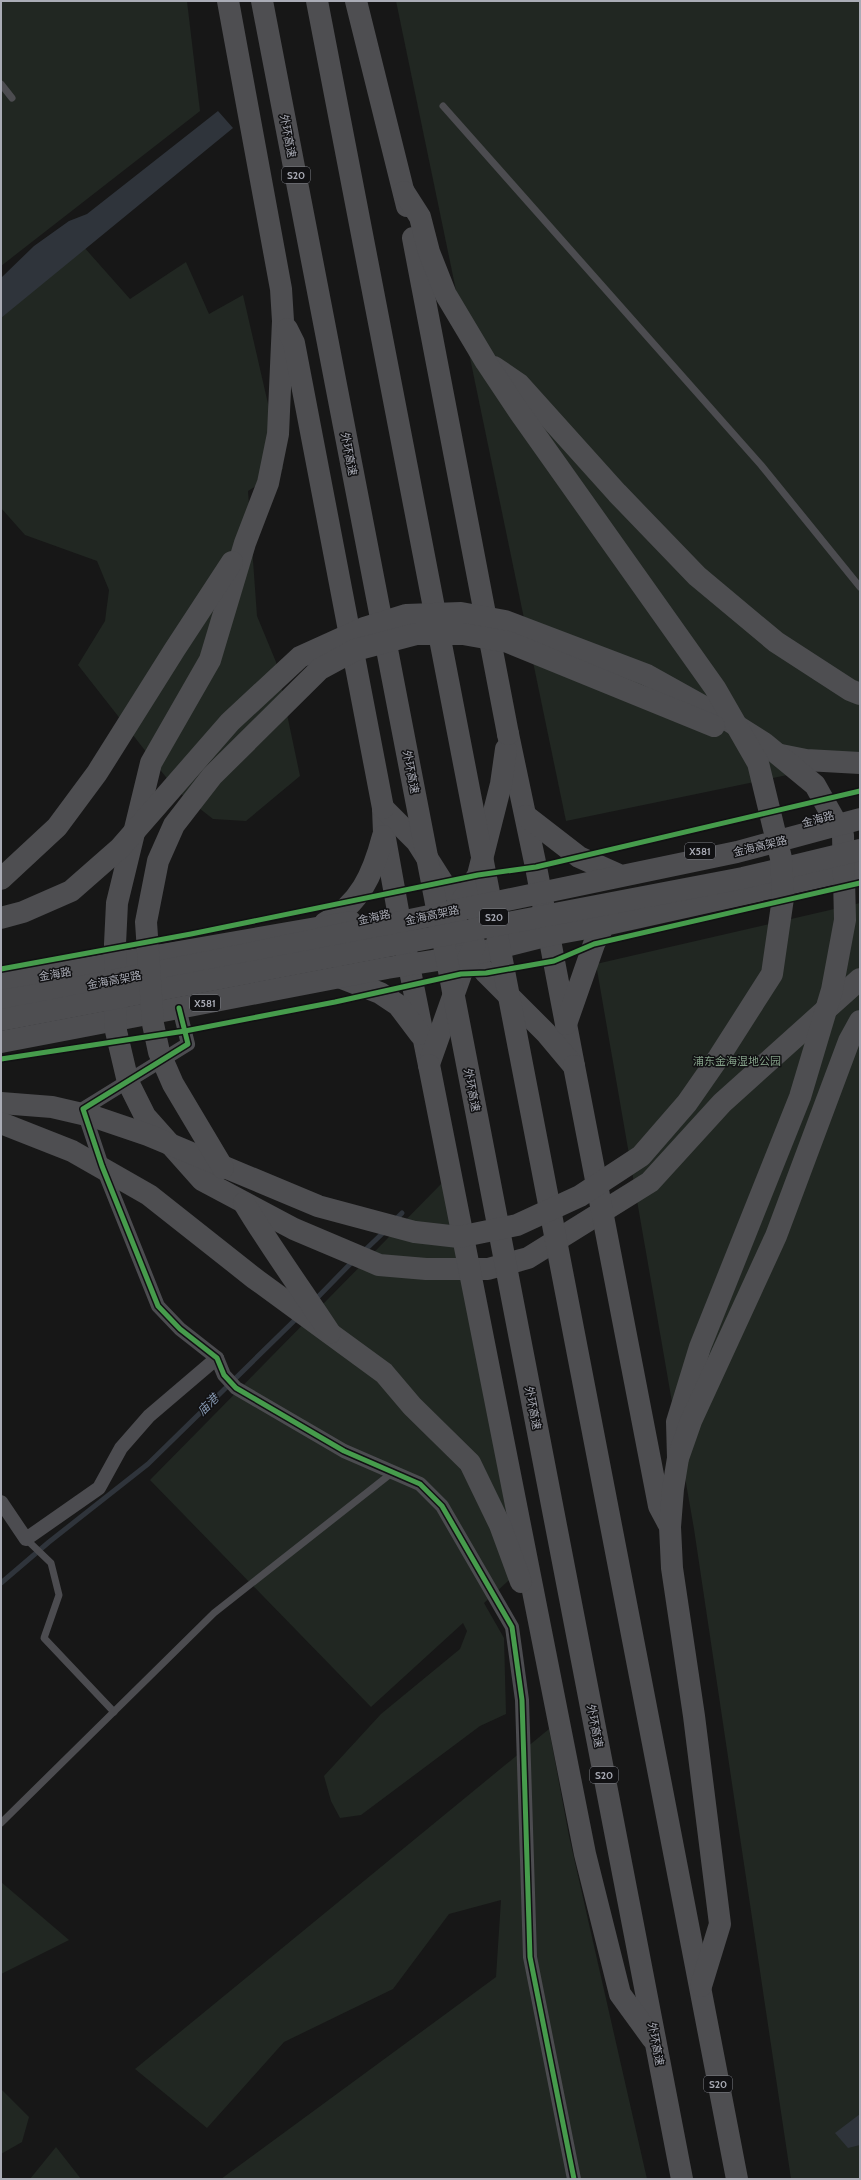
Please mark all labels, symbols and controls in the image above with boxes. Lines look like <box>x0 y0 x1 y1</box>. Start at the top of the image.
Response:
street label: 外环高速 <box>277 113 299 159</box>
road number: S20 <box>282 167 310 183</box>
street label: 外环高速 <box>338 431 360 477</box>
street label: 外环高速 <box>400 749 422 795</box>
street label: 金海路 <box>800 808 836 830</box>
street label: 金海高架路 <box>732 833 788 859</box>
road number: X581 <box>685 843 715 859</box>
street label: 金海高架路 <box>404 902 460 928</box>
street label: 金海路 <box>356 906 392 928</box>
road number: S20 <box>480 909 508 925</box>
street label: 金海路 <box>38 964 72 984</box>
street label: 金海高架路 <box>86 968 142 992</box>
road number: X581 <box>190 995 220 1011</box>
park label: 浦东金海湿地公园 <box>693 1054 781 1068</box>
street label: 外环高速 <box>461 1067 483 1113</box>
street label: 外环高速 <box>522 1385 544 1431</box>
water label: 庙港 <box>194 1389 223 1418</box>
street label: 外环高速 <box>584 1703 606 1749</box>
road number: S20 <box>590 1767 618 1783</box>
street label: 外环高速 <box>645 2021 667 2067</box>
road number: S20 <box>704 2076 732 2092</box>

